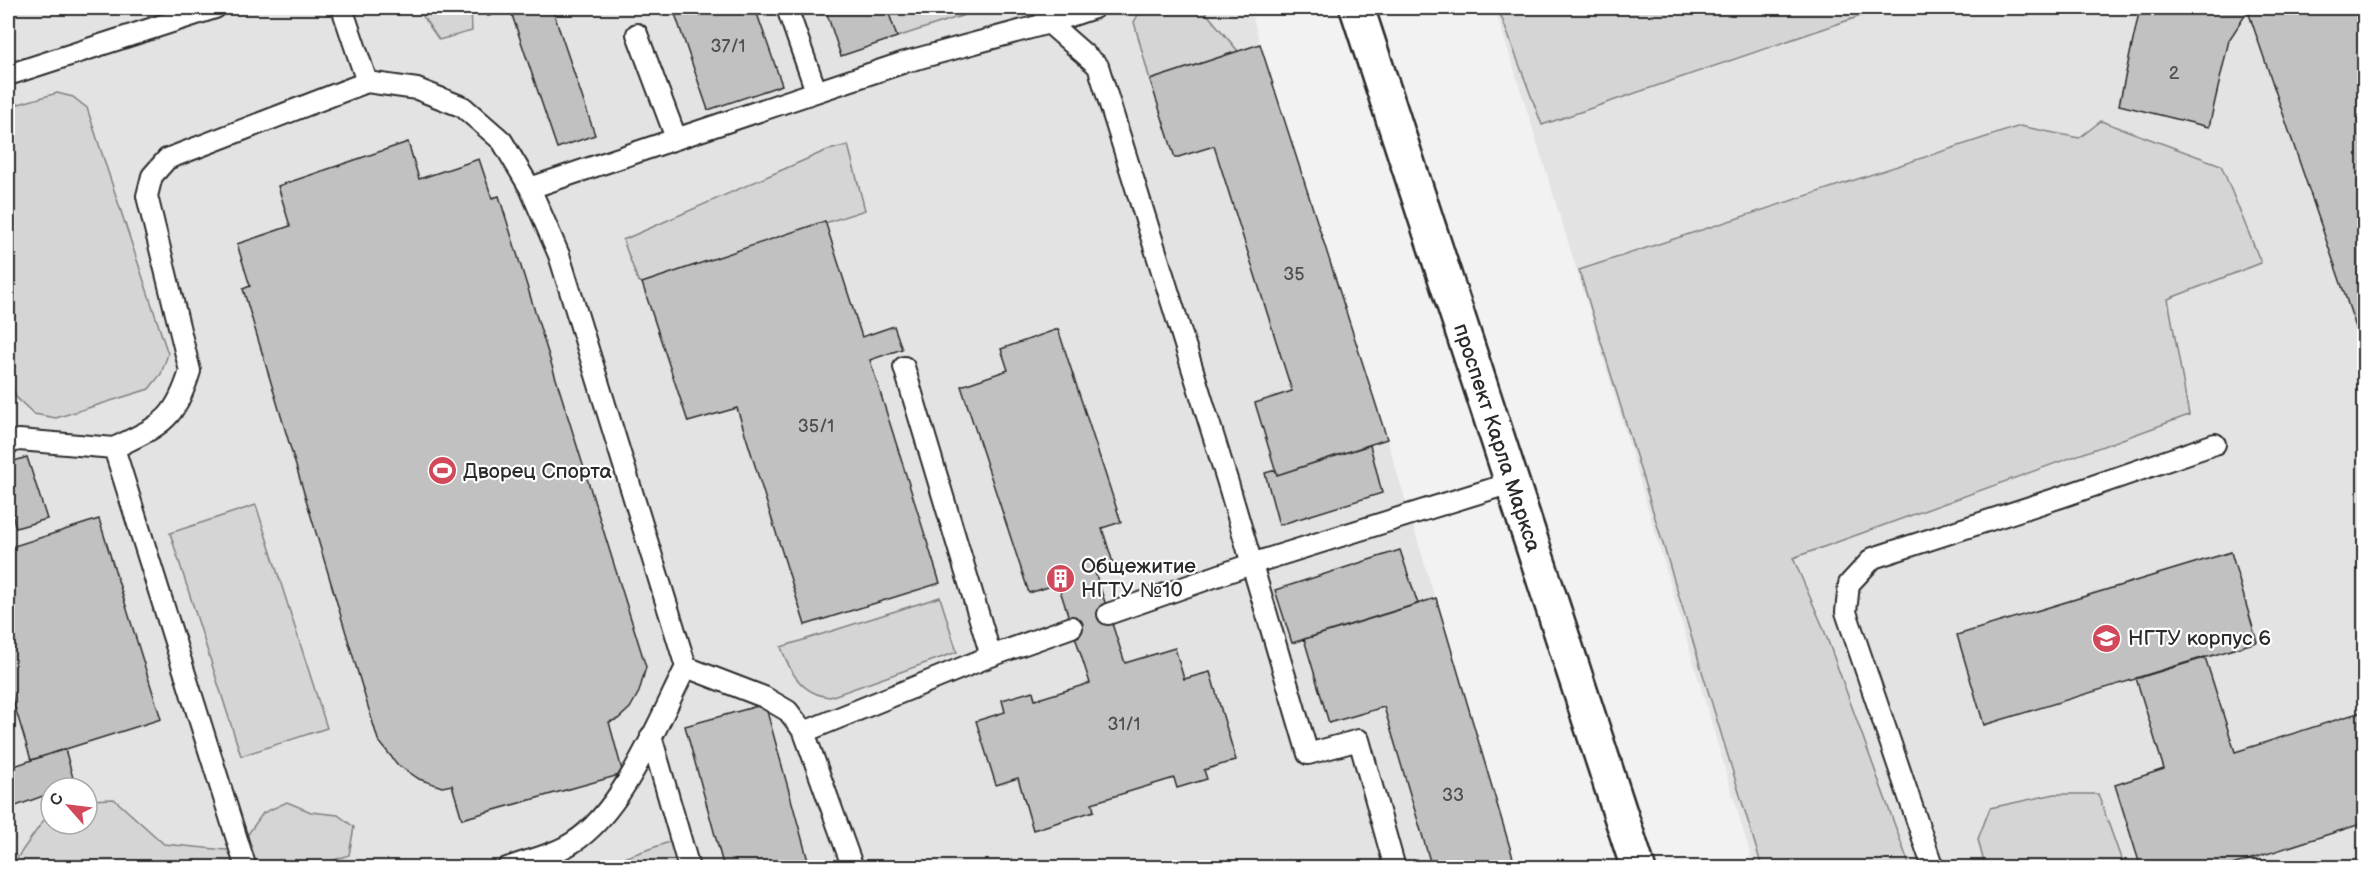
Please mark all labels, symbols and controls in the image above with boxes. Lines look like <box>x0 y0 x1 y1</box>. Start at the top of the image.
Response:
house number: 37/1 <box>710 36 746 57</box>
house number: 2 <box>2169 63 2180 84</box>
house number: 35 <box>1283 264 1305 285</box>
street label: проспект Карла Маркса <box>1448 320 1547 556</box>
house number: 35/1 <box>798 416 834 437</box>
sports icon: Дворец Спорта <box>426 455 458 487</box>
place label: Дворец Спорта <box>463 459 612 484</box>
place label: Общежитие НГТУ №10 <box>1081 554 1196 603</box>
building icon: Общежитие НГТУ №10 <box>1044 562 1076 594</box>
school or university icon: НГТУ корпус 6 <box>2091 622 2123 654</box>
place label: НГТУ корпус 6 <box>2128 626 2271 651</box>
house number: 31/1 <box>1107 714 1141 735</box>
north arrow <box>39 776 99 836</box>
house number: 33 <box>1442 785 1464 806</box>
text: С <box>46 790 68 809</box>

